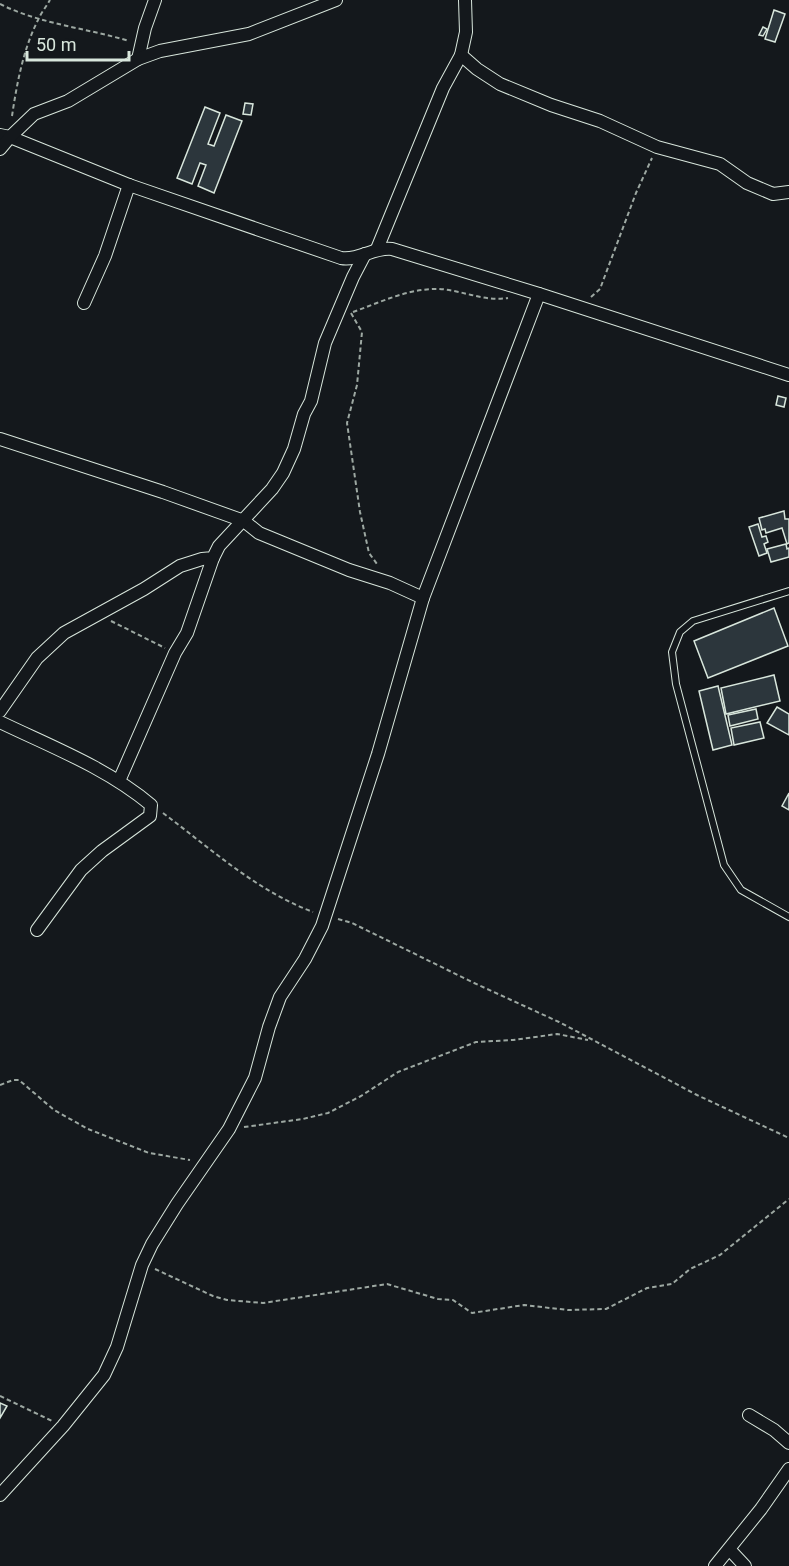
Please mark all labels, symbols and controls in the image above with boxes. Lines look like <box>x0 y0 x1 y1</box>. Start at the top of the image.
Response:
scale bar <box>27 24 129 62</box>
text: 50 m <box>36 34 76 55</box>

